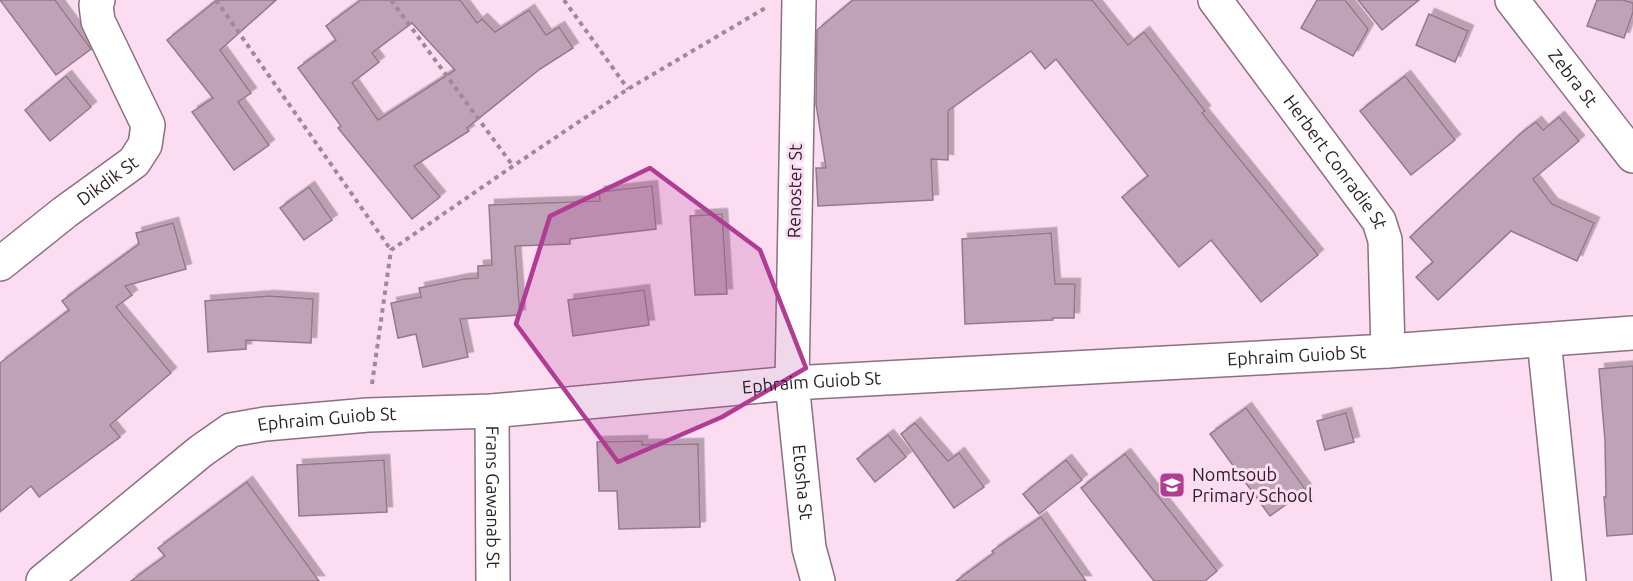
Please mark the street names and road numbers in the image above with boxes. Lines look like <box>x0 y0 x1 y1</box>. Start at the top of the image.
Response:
street label: Zebra St <box>1545 45 1602 110</box>
street label: Herbert Conradie St <box>1280 91 1392 231</box>
street label: Renoster St <box>783 144 805 238</box>
street label: Dikdik St <box>73 151 142 209</box>
street label: Ephraim Guiob St <box>1227 341 1367 369</box>
street label: Ephraim Guiob St <box>741 367 882 397</box>
street label: Ephraim Guiob St <box>256 403 397 434</box>
street label: Frans Gawanab St <box>483 426 504 568</box>
street label: Etosha St <box>789 444 817 521</box>

